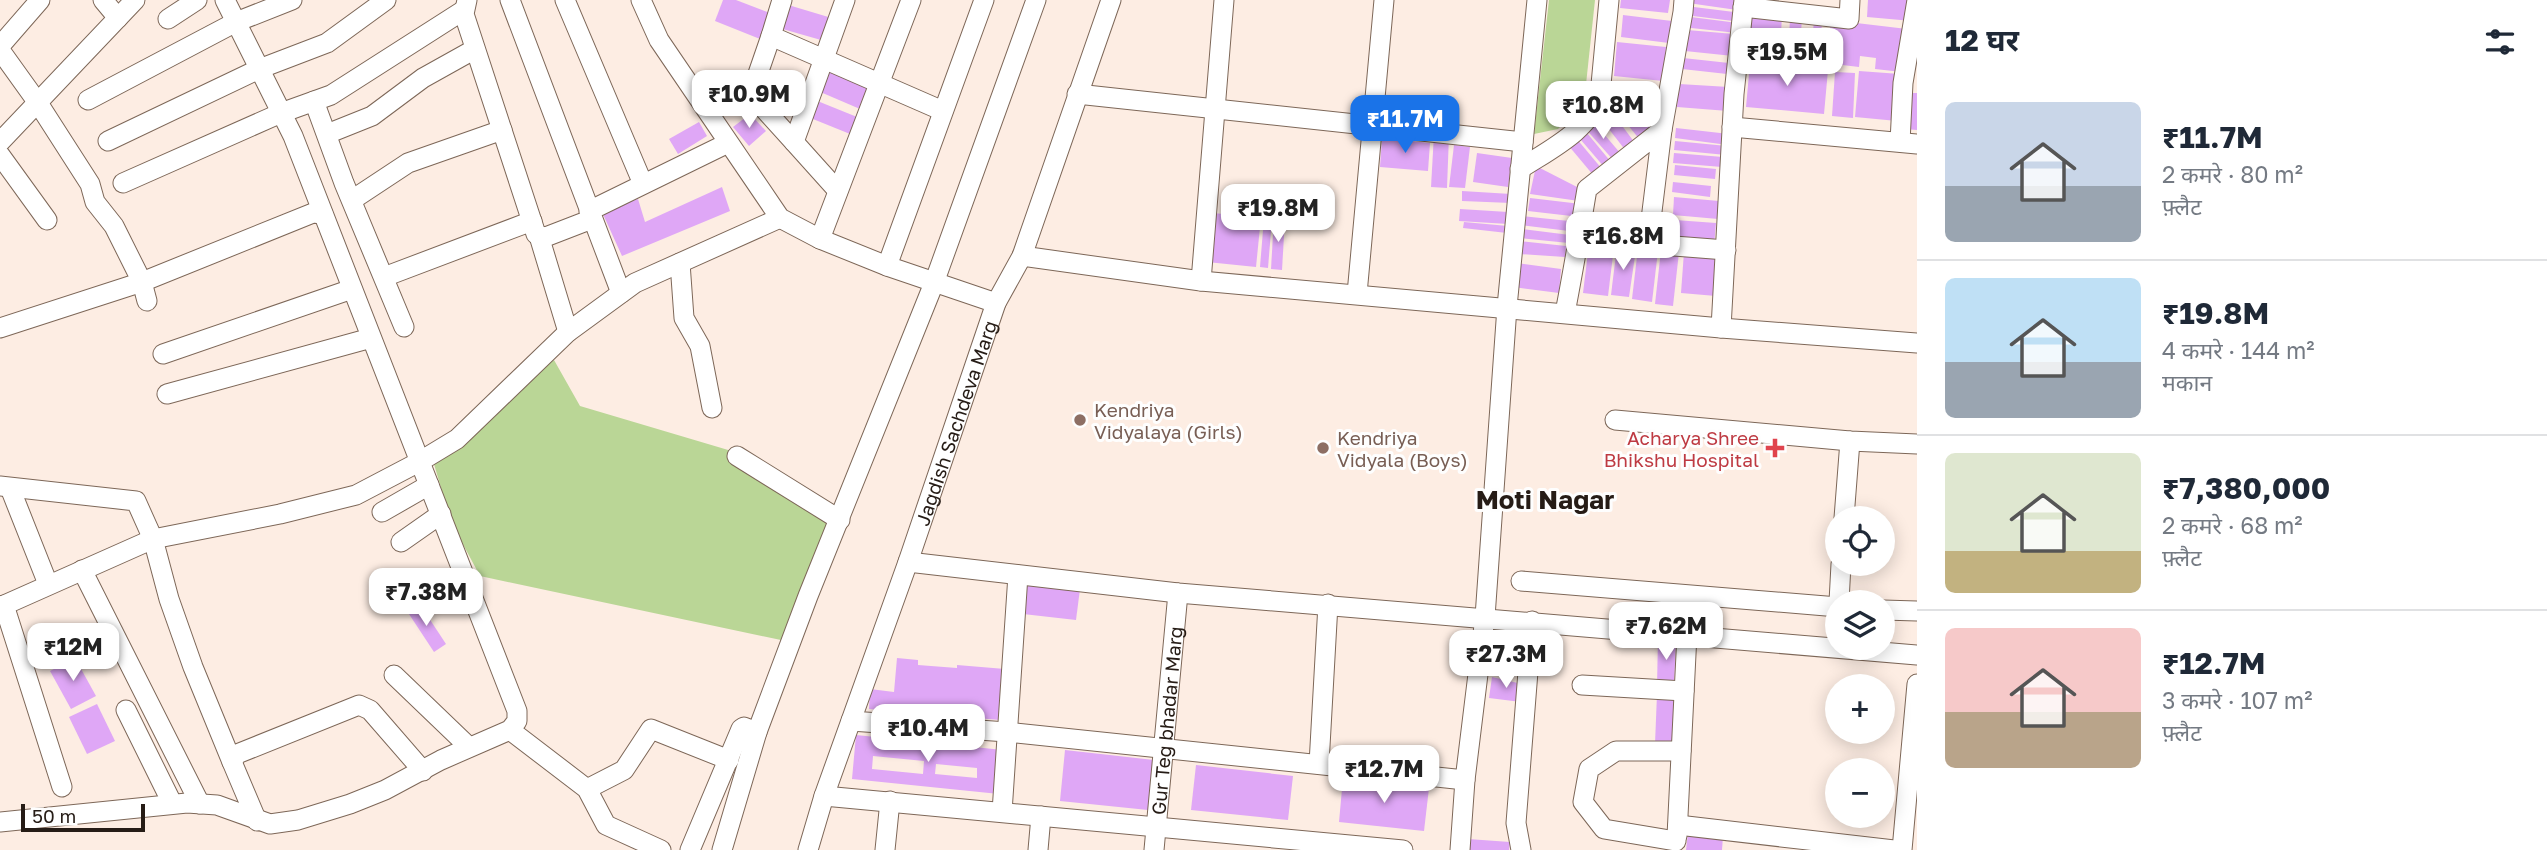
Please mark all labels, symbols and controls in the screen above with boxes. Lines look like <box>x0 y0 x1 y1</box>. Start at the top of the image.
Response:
text: 12 घर <box>1945 22 2019 58</box>
icon: filters <box>2481 23 2519 61</box>
pin: ₹19.5M <box>1730 28 1844 88</box>
text: ₹19.5M <box>1746 37 1828 65</box>
pin: ₹10.9M <box>692 71 806 130</box>
text: ₹10.9M <box>708 79 790 107</box>
pin: ₹10.8M <box>1546 82 1660 141</box>
text: ₹10.8M <box>1562 90 1644 118</box>
pin: ₹11.7M <box>1348 96 1462 155</box>
text: ₹11.7M <box>1366 104 1444 132</box>
text: ₹11.7M <box>2162 119 2263 155</box>
icon: home <box>2001 130 2085 214</box>
text: 2 कमरे · 80 m² <box>2162 160 2303 188</box>
pin: ₹19.8M <box>1221 184 1335 244</box>
text: फ़्लैट <box>2162 192 2202 220</box>
text: ₹19.8M <box>1237 193 1319 221</box>
pin: ₹16.8M <box>1566 212 1680 272</box>
text: ₹16.8M <box>1582 221 1664 249</box>
text: ₹19.8M <box>2162 295 2269 331</box>
icon: home <box>2001 306 2085 390</box>
street label: Jagdish Sachdeva Marg <box>910 317 1001 528</box>
text: 4 कमरे · 144 m² <box>2162 336 2315 364</box>
text: मकान <box>2162 368 2212 396</box>
place label: Kendriya Vidyalaya (Girls) <box>1094 398 1243 443</box>
marker: Kendriya Vidyalaya (Girls) <box>1072 412 1088 428</box>
place label: Kendriya Vidyala (Boys) <box>1337 426 1468 471</box>
place label: Acharya Shree Bhikshu Hospital <box>1604 426 1759 471</box>
marker: Acharya Shree Bhikshu Hospital <box>1765 438 1785 458</box>
marker: Kendriya Vidyala (Boys) <box>1315 440 1331 456</box>
text: ₹7,380,000 <box>2162 470 2330 506</box>
icon: home <box>2001 481 2085 565</box>
district label: Moti Nagar <box>1476 484 1614 515</box>
map controls <box>1825 506 1895 828</box>
button: locate <box>1825 506 1895 576</box>
text: 2 कमरे · 68 m² <box>2162 511 2303 539</box>
text: फ़्लैट <box>2162 543 2202 571</box>
pin: ₹7.38M <box>369 568 483 628</box>
text: ₹7.38M <box>385 577 467 605</box>
button: layers <box>1825 590 1895 660</box>
pin: ₹7.62M <box>1609 602 1723 662</box>
text: ₹7.62M <box>1625 611 1707 639</box>
pin: ₹12M <box>32 624 114 683</box>
street label: Gur Teg bhadar Marg <box>1146 625 1186 816</box>
pin: ₹27.3M <box>1449 630 1563 690</box>
text: ₹12M <box>43 632 103 660</box>
text: ₹27.3M <box>1465 639 1547 667</box>
text: ₹12.7M <box>2162 645 2266 681</box>
icon: home <box>2001 656 2085 740</box>
button: + <box>1825 674 1895 744</box>
text: 3 कमरे · 107 m² <box>2162 686 2312 714</box>
pin: ₹10.4M <box>871 704 985 764</box>
text: ₹10.4M <box>887 713 969 741</box>
text: फ़्लैट <box>2162 718 2202 746</box>
pin: ₹12.7M <box>1327 746 1441 805</box>
text: ₹12.7M <box>1344 754 1424 782</box>
button: − <box>1825 758 1895 828</box>
scale bar <box>21 801 145 833</box>
text: 50 m <box>32 804 76 827</box>

